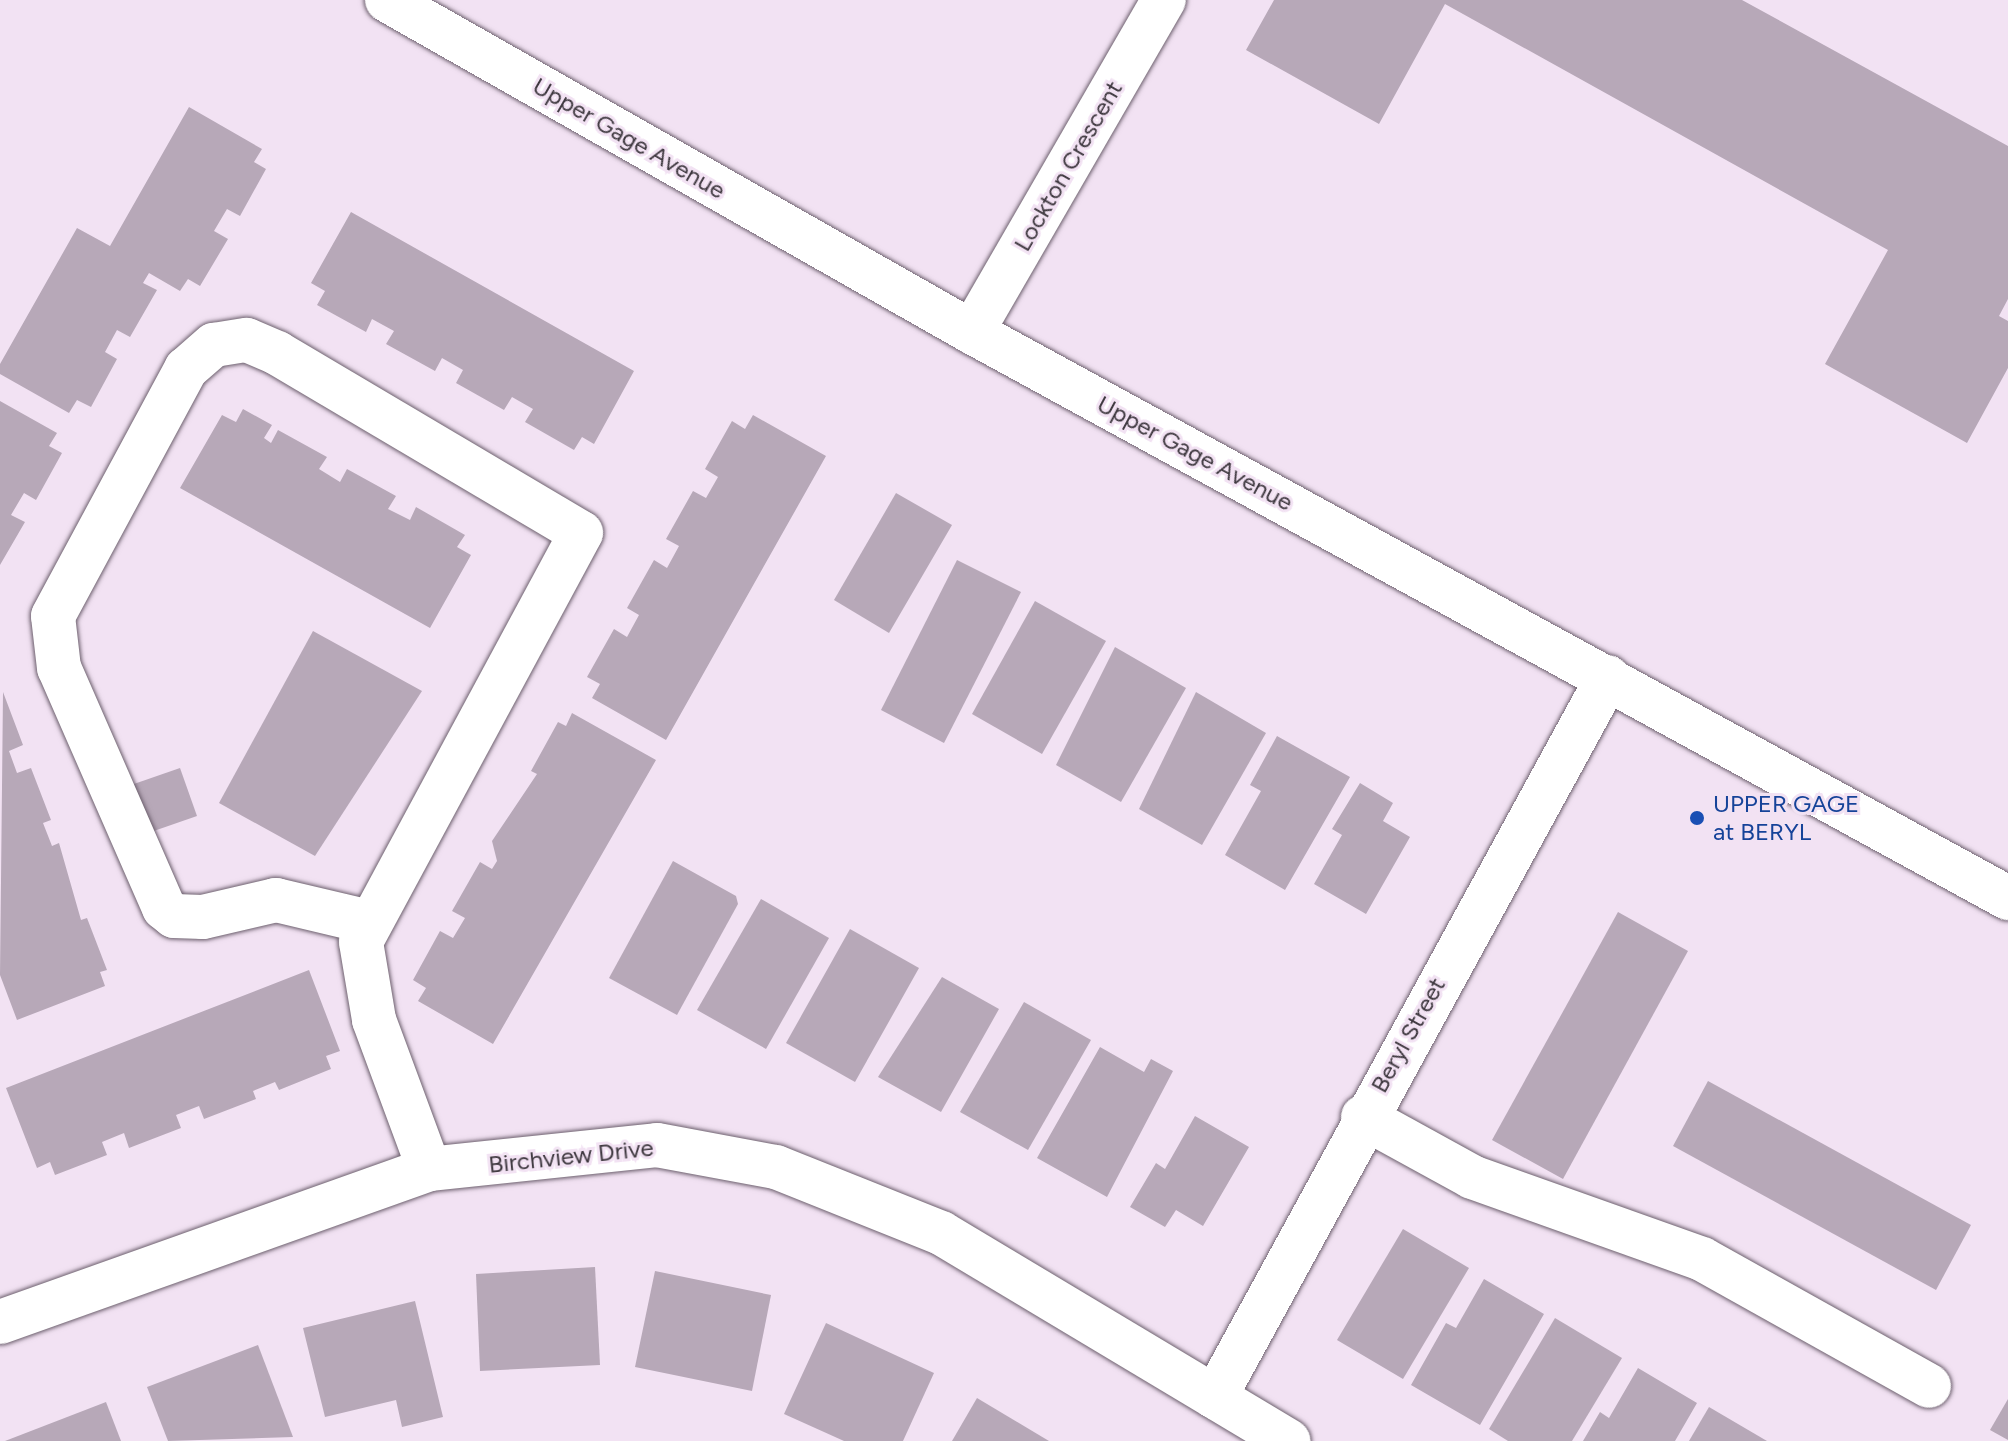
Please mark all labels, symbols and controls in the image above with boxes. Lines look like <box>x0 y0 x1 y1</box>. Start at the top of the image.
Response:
street label: Upper Gage Avenue <box>528 71 730 205</box>
street label: Lockton Crescent <box>1008 76 1128 256</box>
street label: Upper Gage Avenue <box>1092 389 1298 517</box>
place label: UPPER GAGE at BERYL <box>1713 790 1859 846</box>
marker: UPPER GAGE at BERYL <box>1688 809 1706 827</box>
street label: Beryl Street <box>1365 973 1451 1097</box>
street label: Birchview Drive <box>487 1133 655 1179</box>

